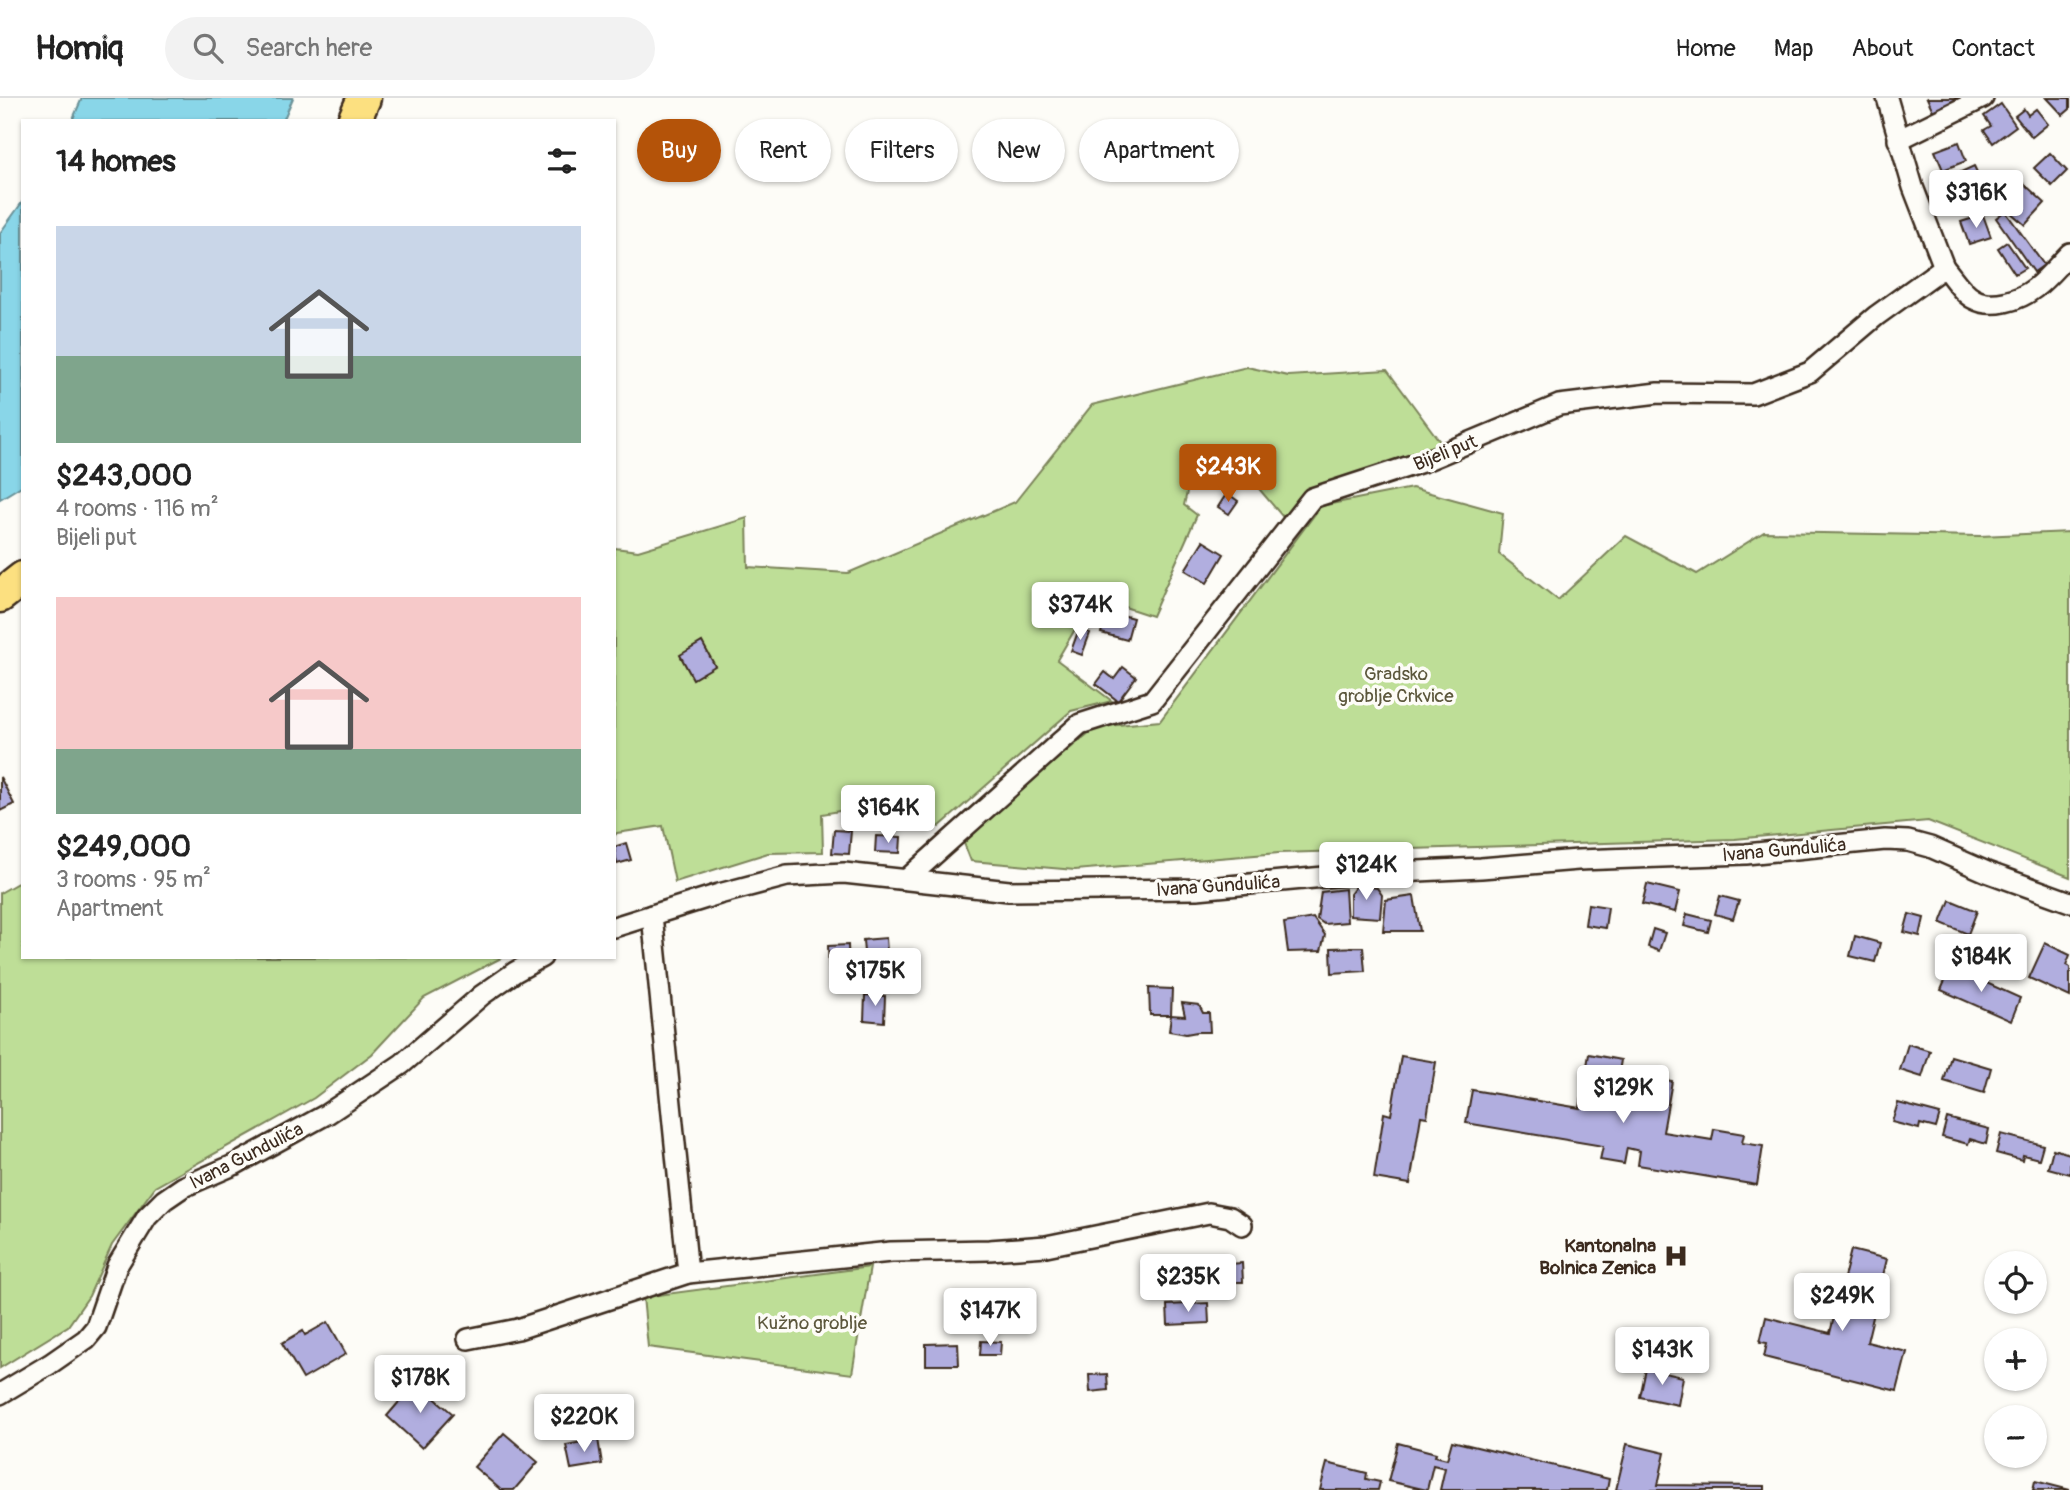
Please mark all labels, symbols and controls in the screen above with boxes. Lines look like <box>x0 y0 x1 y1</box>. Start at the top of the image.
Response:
search box <box>165 17 655 80</box>
text: Homiq <box>35 28 123 69</box>
icon: search <box>189 29 227 67</box>
text: Search here <box>245 32 372 64</box>
text: Home <box>1675 34 1736 63</box>
text: Map <box>1774 34 1814 63</box>
text: About <box>1852 34 1914 63</box>
text: Contact <box>1952 34 2035 63</box>
chip: Buy <box>637 119 721 182</box>
chip: Rent <box>735 119 831 182</box>
chip: Filters <box>845 119 958 182</box>
chip: New <box>972 119 1065 182</box>
chip: Apartment <box>1079 119 1239 182</box>
icon: filters <box>543 142 581 180</box>
text: 14 homes <box>56 143 176 180</box>
pin: $316K <box>1927 170 2025 230</box>
text: $316K <box>1945 178 2007 207</box>
icon: home <box>256 271 382 397</box>
street label: Bijeli put <box>1410 429 1481 477</box>
pin: $243K <box>1179 444 1277 504</box>
text: $243K <box>1195 452 1261 481</box>
text: $243,000 <box>56 457 192 494</box>
text: 4 rooms · 116 m² <box>56 494 219 523</box>
text: Bijeli put <box>56 523 136 552</box>
pin: $374K <box>1031 582 1129 642</box>
text: $374K <box>1048 590 1112 619</box>
icon: home <box>256 642 382 768</box>
park label: Gradsko groblje Crkvice <box>1338 662 1454 708</box>
pin: $164K <box>839 786 937 845</box>
text: $164K <box>857 793 919 822</box>
text: $249,000 <box>56 828 191 865</box>
street label: Ivana Gundulića <box>1721 833 1847 867</box>
pin: $124K <box>1317 842 1415 902</box>
text: $124K <box>1335 850 1397 879</box>
text: 3 rooms · 95 m² <box>56 865 211 894</box>
street label: Ivana Gundulića <box>1155 870 1281 902</box>
text: Apartment <box>56 894 163 923</box>
pin: $184K <box>1932 934 2030 994</box>
text: $184K <box>1951 942 2011 971</box>
pin: $175K <box>826 948 924 1008</box>
text: $175K <box>845 956 905 985</box>
pin: $129K <box>1574 1066 1672 1125</box>
text: $129K <box>1593 1073 1653 1102</box>
street label: Ivana Gundulića <box>186 1117 307 1195</box>
place label: Kantonalna Bolnica Zenica <box>1539 1234 1656 1280</box>
hospital icon: Kantonalna Bolnica Zenica <box>1662 1242 1690 1270</box>
map controls <box>1984 1251 2047 1468</box>
button: locate <box>1984 1251 2047 1314</box>
pin: $235K <box>1139 1254 1237 1314</box>
text: $235K <box>1156 1262 1220 1291</box>
pin: $249K <box>1793 1274 1891 1333</box>
text: $249K <box>1810 1281 1874 1310</box>
pin: $147K <box>941 1288 1039 1348</box>
text: $147K <box>960 1296 1020 1325</box>
park label: Kužno groblje <box>757 1311 868 1335</box>
pin: $143K <box>1613 1328 1711 1387</box>
button: + <box>1984 1328 2047 1391</box>
text: $143K <box>1631 1335 1693 1364</box>
pin: $178K <box>371 1356 469 1415</box>
text: $178K <box>390 1363 450 1392</box>
pin: $220K <box>535 1394 633 1454</box>
text: $220K <box>550 1402 618 1431</box>
button: − <box>1984 1405 2047 1468</box>

